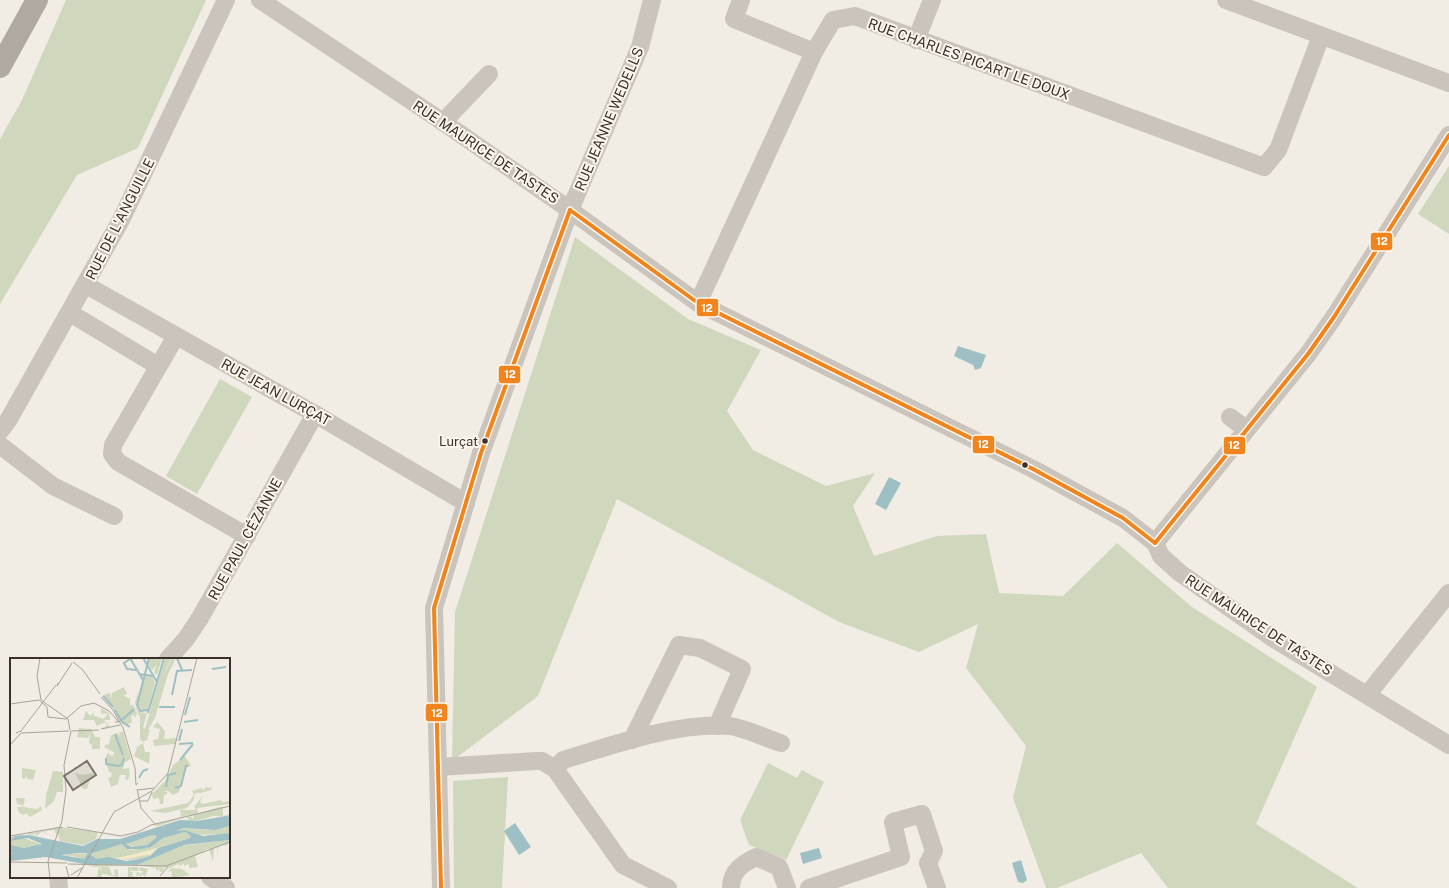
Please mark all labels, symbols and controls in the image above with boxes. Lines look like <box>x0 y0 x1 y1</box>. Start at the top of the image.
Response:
street label: RUE CHARLES PICART LE DOUX <box>866 15 1072 103</box>
street label: RUE JEANNE WEDELLS <box>571 45 647 193</box>
street label: RUE MAURICE DE TASTES <box>410 97 562 207</box>
street label: RUE DE L'ANGUILLE <box>82 156 158 282</box>
line badge: 12 <box>1370 232 1393 251</box>
text: 12 <box>1376 235 1388 247</box>
line badge: 12 <box>696 298 719 317</box>
text: 12 <box>701 302 713 314</box>
street label: RUE JEAN LURÇAT <box>219 355 333 429</box>
line badge: 12 <box>498 365 521 384</box>
text: 12 <box>504 368 516 380</box>
place label: Lurçat <box>439 434 478 449</box>
line badge: 12 <box>972 435 995 454</box>
marker: Lurçat <box>480 436 490 446</box>
line badge: 12 <box>1223 436 1246 455</box>
text: 12 <box>977 438 989 450</box>
text: 12 <box>1228 439 1240 451</box>
unlabelled marker <box>1020 460 1030 470</box>
street label: RUE PAUL CÉZANNE <box>204 475 285 603</box>
street label: RUE MAURICE DE TASTES <box>1182 571 1336 679</box>
inset map <box>10 658 230 878</box>
line badge: 12 <box>425 703 448 722</box>
text: 12 <box>431 707 443 719</box>

